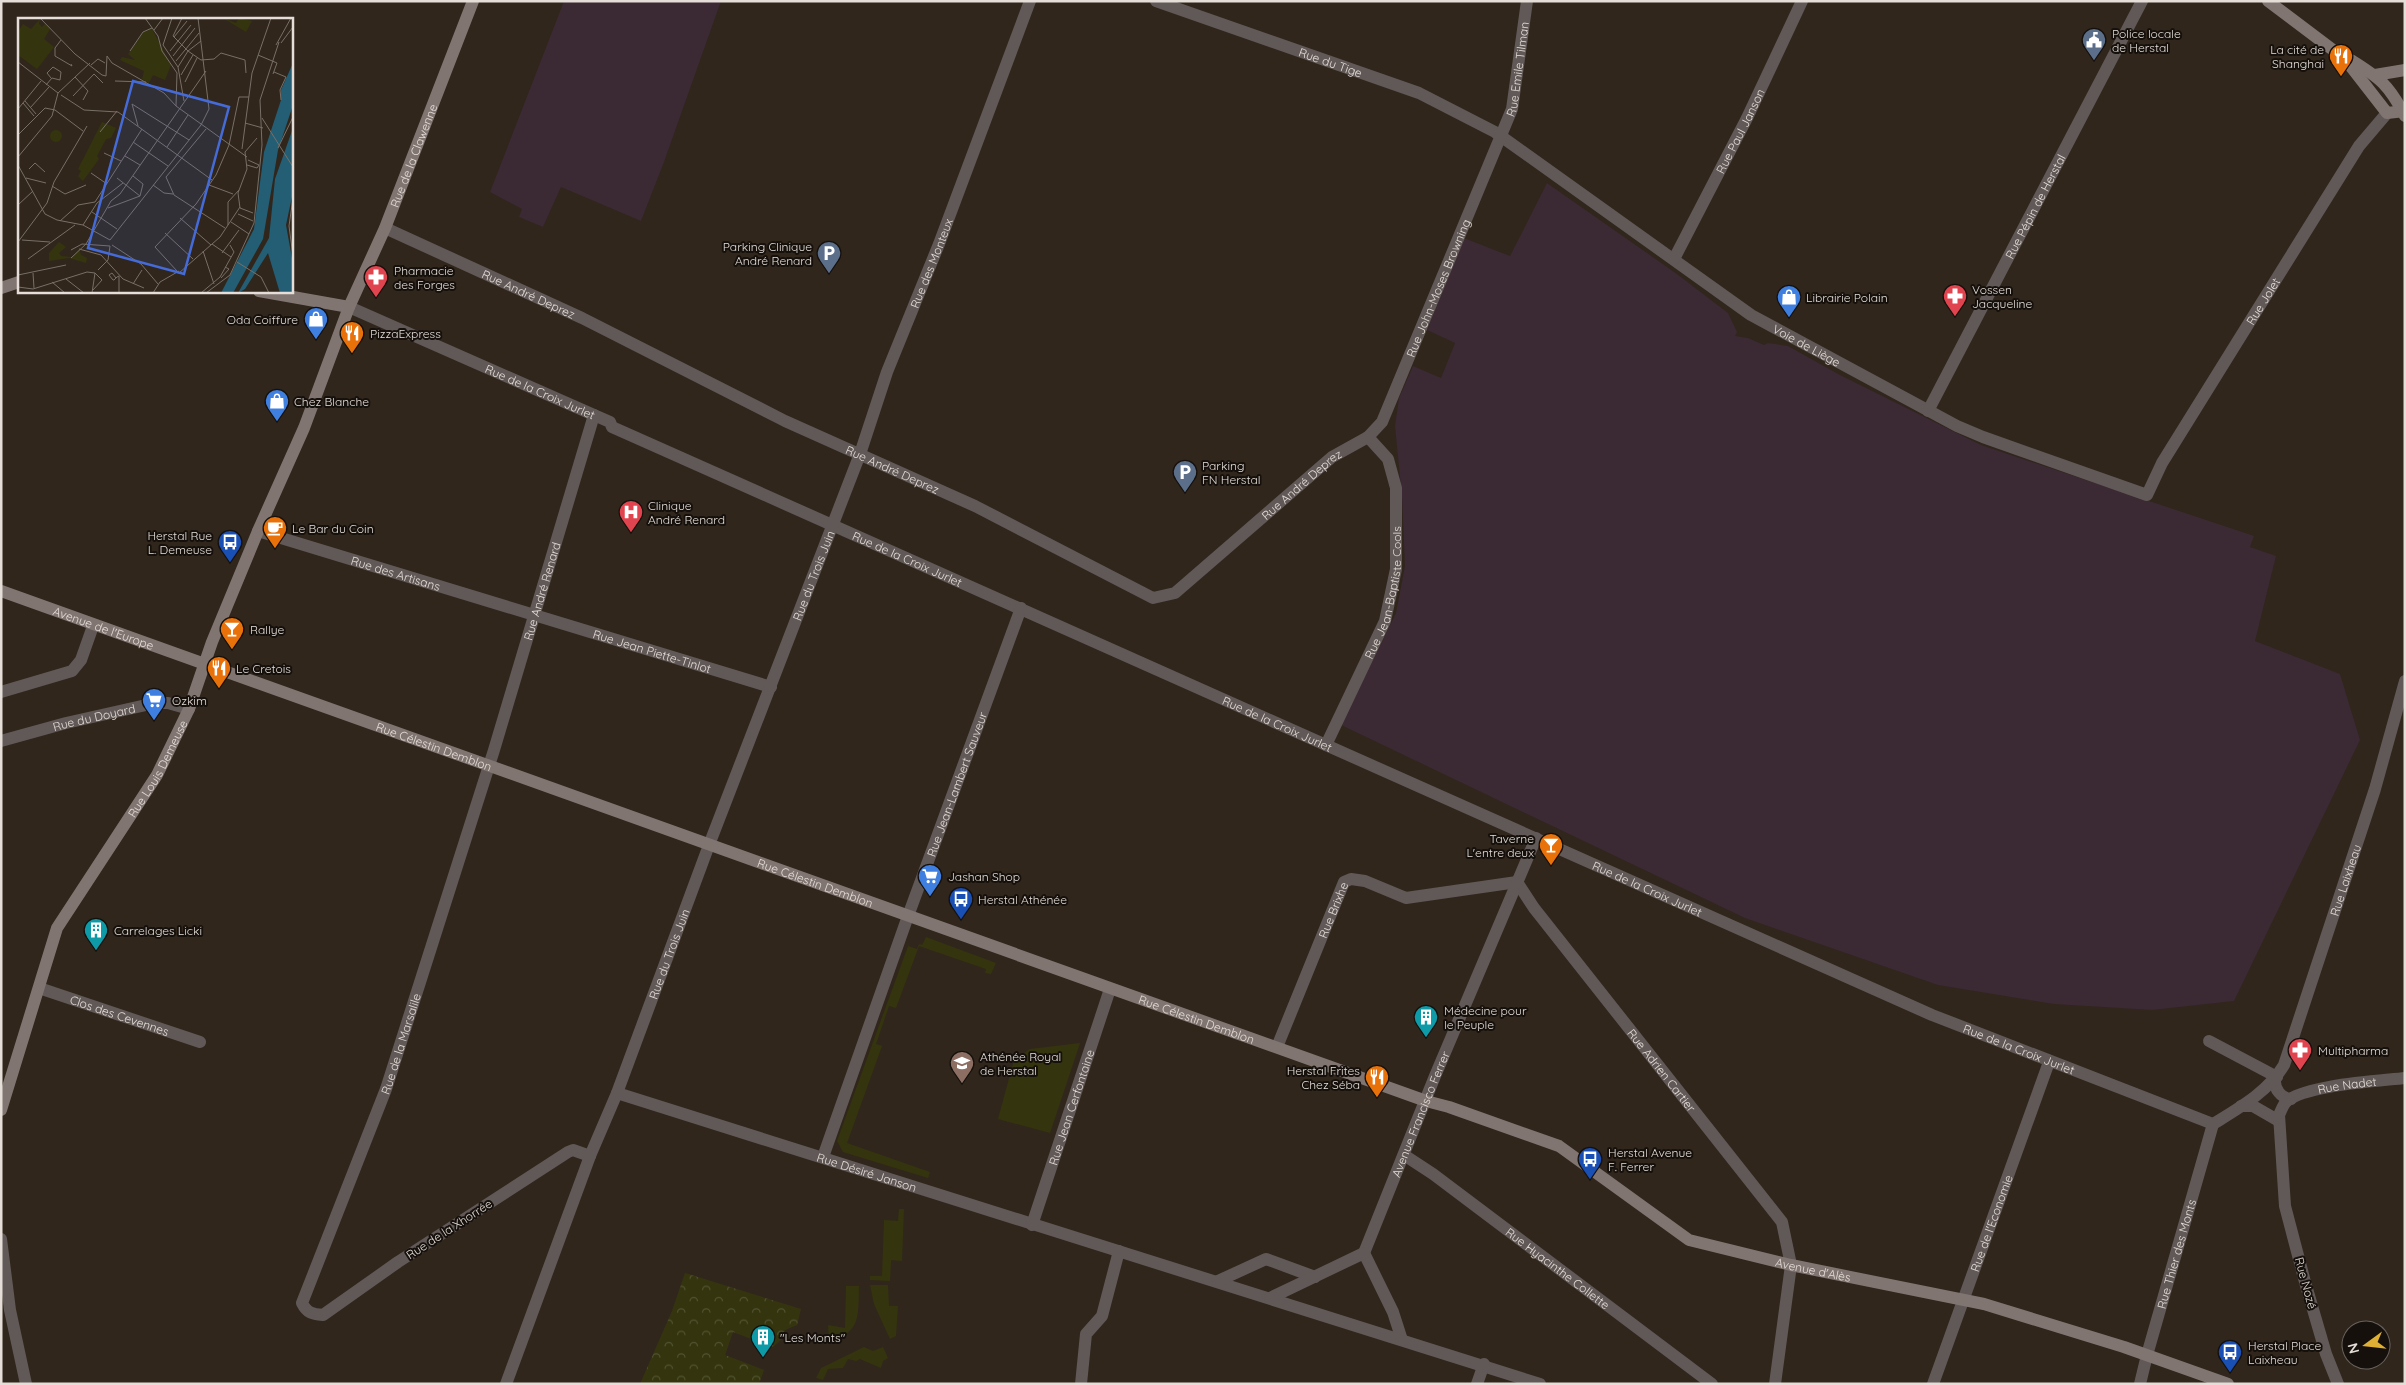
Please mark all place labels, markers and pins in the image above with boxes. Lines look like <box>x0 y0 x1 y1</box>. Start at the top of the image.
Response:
place label: Police locale de Herstal <box>2112 26 2181 55</box>
public building icon: Police locale de Herstal <box>2081 27 2107 61</box>
place label: La cité de Shanghai <box>2270 42 2324 71</box>
restaurant icon: La cité de Shanghai <box>2328 43 2354 77</box>
place label: Parking Clinique André Renard <box>723 239 812 268</box>
parking icon: Parking Clinique André Renard <box>816 240 842 274</box>
place label: Pharmacie des Forges <box>394 263 455 292</box>
pharmacy icon: Pharmacie des Forges <box>363 264 389 298</box>
place label: Vossen Jacqueline <box>1972 282 2032 311</box>
pharmacy icon: Vossen Jacqueline <box>1942 283 1968 317</box>
shop icon: Librairie Polain <box>1776 284 1802 318</box>
place label: Librairie Polain <box>1806 290 1888 305</box>
shop icon: Oda Coiffure <box>303 306 329 340</box>
place label: Oda Coiffure <box>227 312 298 327</box>
restaurant icon: PizzaExpress <box>339 320 365 354</box>
place label: PizzaExpress <box>370 326 441 341</box>
shop icon: Chez Blanche <box>264 388 290 422</box>
place label: Chez Blanche <box>294 394 369 409</box>
place label: Parking FN Herstal <box>1202 458 1261 487</box>
parking icon: Parking FN Herstal <box>1172 459 1198 493</box>
place label: Clinique André Renard <box>648 498 725 527</box>
hospital icon: Clinique André Renard <box>618 499 644 533</box>
cafe icon: Le Bar du Coin <box>262 515 288 549</box>
place label: Le Bar du Coin <box>292 521 374 536</box>
place label: Herstal Rue L. Demeuse <box>147 528 212 557</box>
bus stop icon: Herstal Rue L. Demeuse <box>217 529 243 563</box>
bar icon: Rallye <box>219 616 245 650</box>
place label: Rallye <box>250 622 284 637</box>
restaurant icon: Le Cretois <box>206 655 232 689</box>
place label: Le Cretois <box>236 661 291 676</box>
supermarket icon: Ozkim <box>141 687 167 721</box>
place label: Ozkim <box>172 693 207 708</box>
place label: Taverne L'entre deux <box>1466 831 1534 860</box>
bar icon: Taverne L'entre deux <box>1538 832 1564 866</box>
supermarket icon: Jashan Shop <box>917 863 943 897</box>
place label: Jashan Shop <box>948 869 1020 884</box>
bus stop icon: Herstal Athénée <box>948 886 974 920</box>
place label: Herstal Athénée <box>978 892 1067 907</box>
building icon: Carrelages Licki <box>83 917 109 951</box>
place label: Carrelages Licki <box>114 923 202 938</box>
place label: Médecine pour le Peuple <box>1444 1003 1527 1032</box>
building icon: Médecine pour le Peuple <box>1413 1004 1439 1038</box>
pharmacy icon: Multipharma <box>2287 1037 2313 1071</box>
place label: Multipharma <box>2318 1043 2388 1058</box>
place label: Athénée Royal de Herstal <box>980 1049 1061 1078</box>
school or university icon: Athénée Royal de Herstal <box>949 1050 975 1084</box>
place label: Herstal Frites Chez Séba <box>1287 1063 1360 1092</box>
restaurant icon: Herstal Frites Chez Séba <box>1364 1064 1390 1098</box>
place label: Herstal Avenue F. Ferrer <box>1608 1145 1692 1174</box>
bus stop icon: Herstal Avenue F. Ferrer <box>1577 1146 1603 1180</box>
building icon: "Les Monts" <box>750 1324 776 1358</box>
place label: "Les Monts" <box>780 1330 846 1345</box>
place label: Herstal Place Laixheau <box>2248 1338 2321 1367</box>
bus stop icon: Herstal Place Laixheau <box>2217 1339 2243 1373</box>

